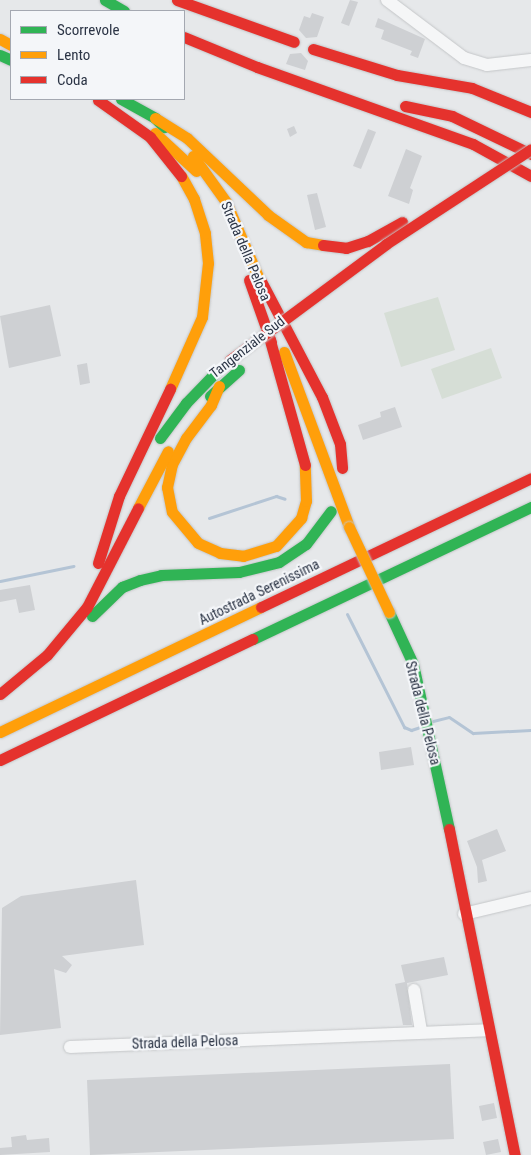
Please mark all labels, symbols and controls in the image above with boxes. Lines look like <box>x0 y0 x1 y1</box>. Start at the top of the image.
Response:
legend <box>10 10 185 100</box>
text: Scorrevole <box>57 21 119 39</box>
text: Lento <box>57 46 90 64</box>
text: Coda <box>57 71 88 89</box>
street label: Strada della Pelosa <box>217 199 275 303</box>
street label: Tangenziale Sud <box>206 313 288 381</box>
street label: Autostrada Serenissima <box>196 556 322 628</box>
street label: Strada della Pelosa <box>402 659 444 767</box>
street label: Strada della Pelosa <box>132 1032 238 1052</box>

